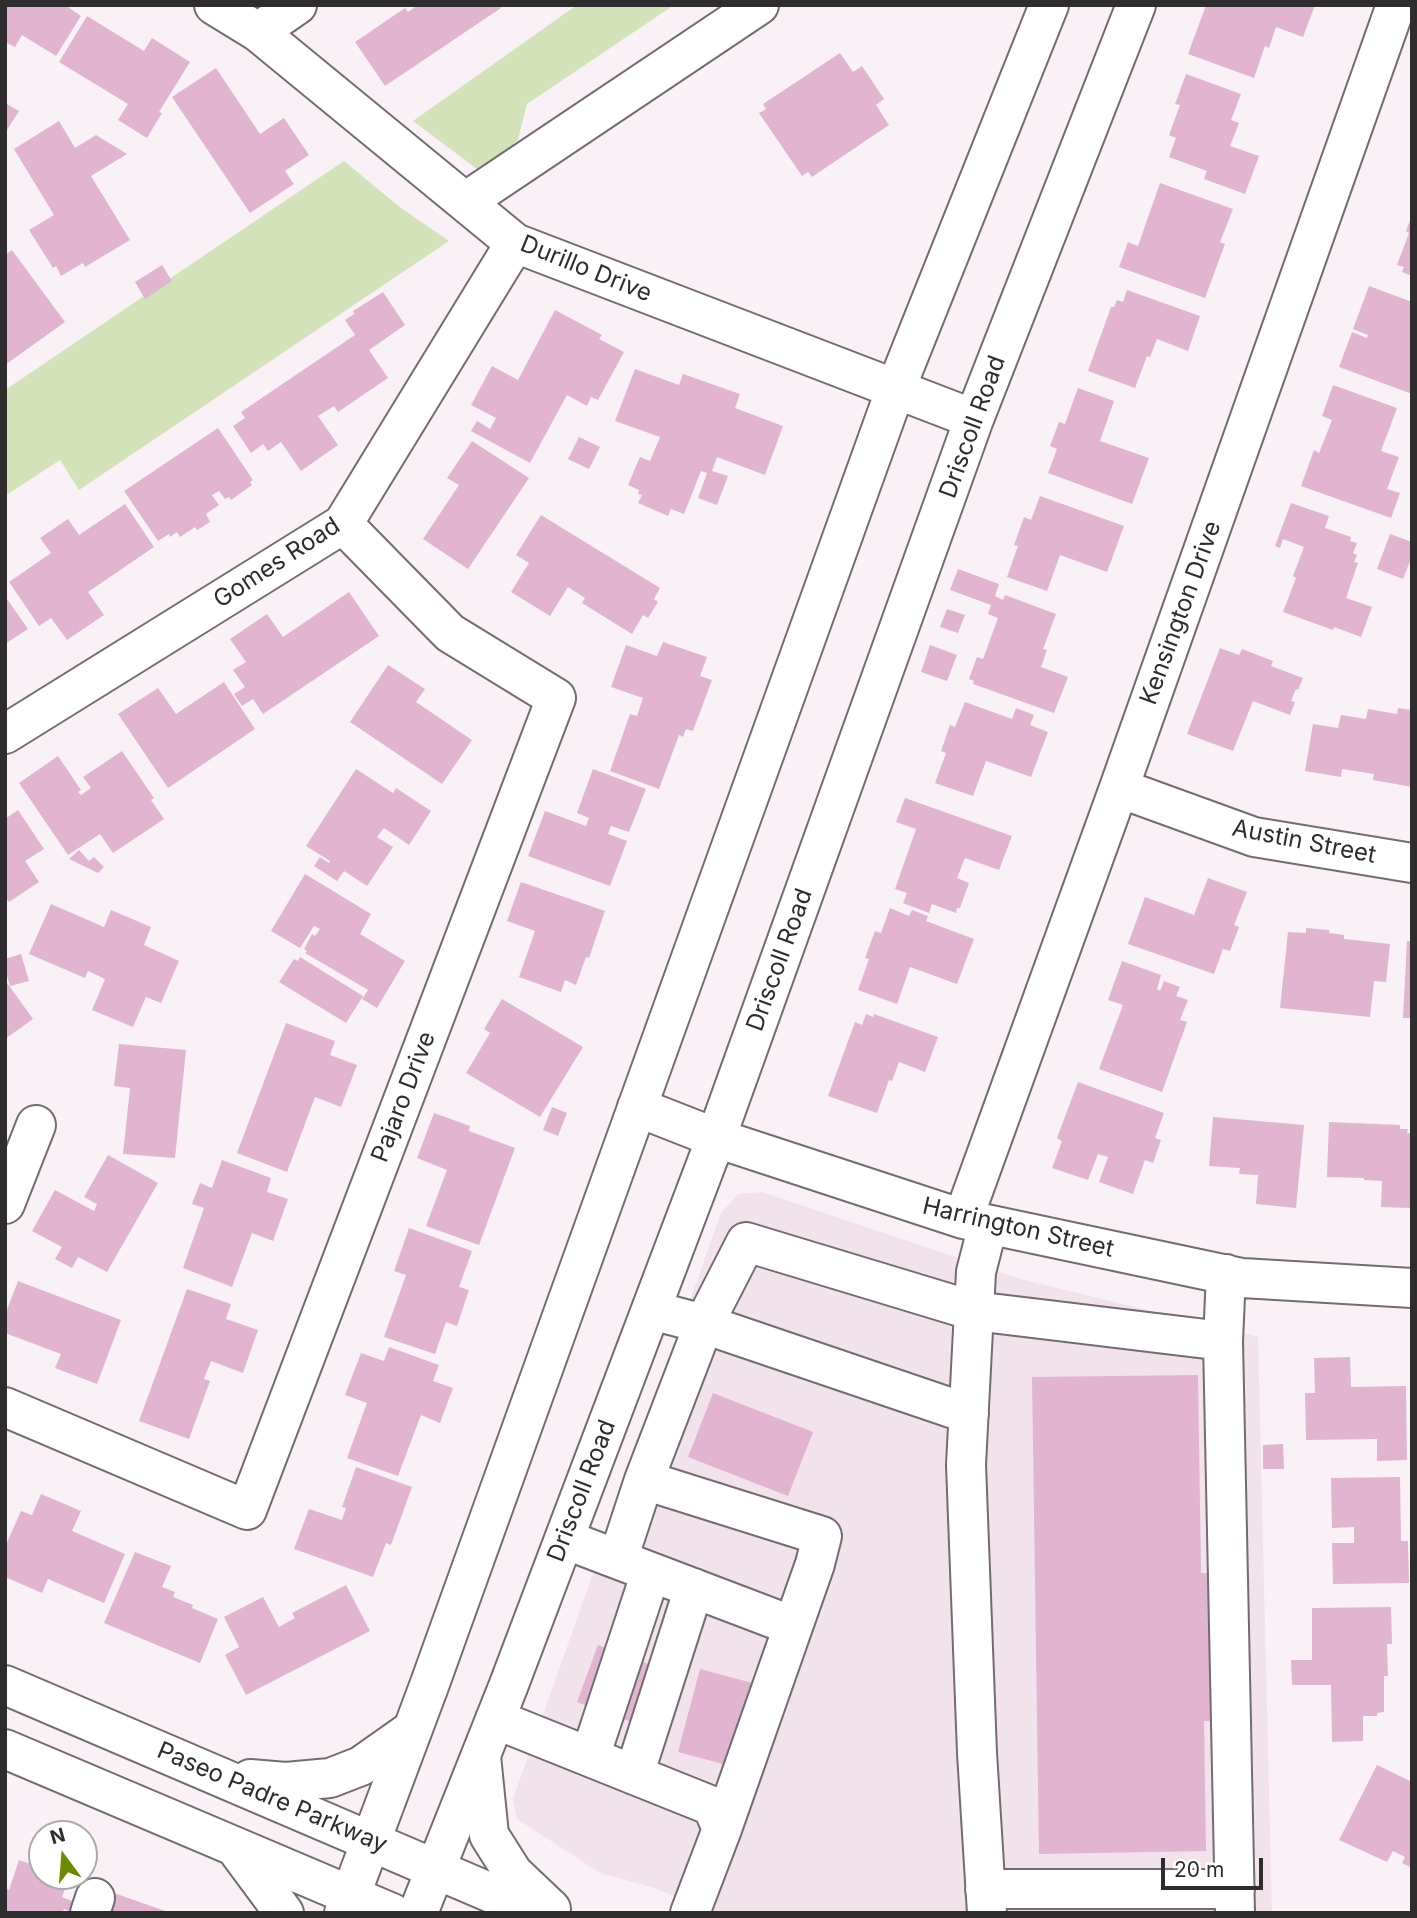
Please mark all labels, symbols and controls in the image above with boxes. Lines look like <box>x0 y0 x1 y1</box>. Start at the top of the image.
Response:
street label: Durillo Drive <box>516 230 656 308</box>
street label: Driscoll Road <box>934 352 1012 502</box>
street label: Gomes Road <box>209 512 345 614</box>
street label: Kensington Drive <box>1134 517 1228 709</box>
street label: Austin Street <box>1230 814 1378 870</box>
street label: Driscoll Road <box>741 885 819 1035</box>
street label: Pajaro Drive <box>366 1028 442 1166</box>
street label: Harrington Street <box>920 1192 1116 1264</box>
street label: Driscoll Road <box>542 1416 622 1566</box>
street label: Paseo Padre Parkway <box>153 1736 391 1860</box>
north arrow <box>28 1820 98 1890</box>
text: N <box>47 1823 68 1849</box>
scale bar <box>1165 1844 1266 1888</box>
text: 20 m <box>1174 1857 1224 1882</box>

